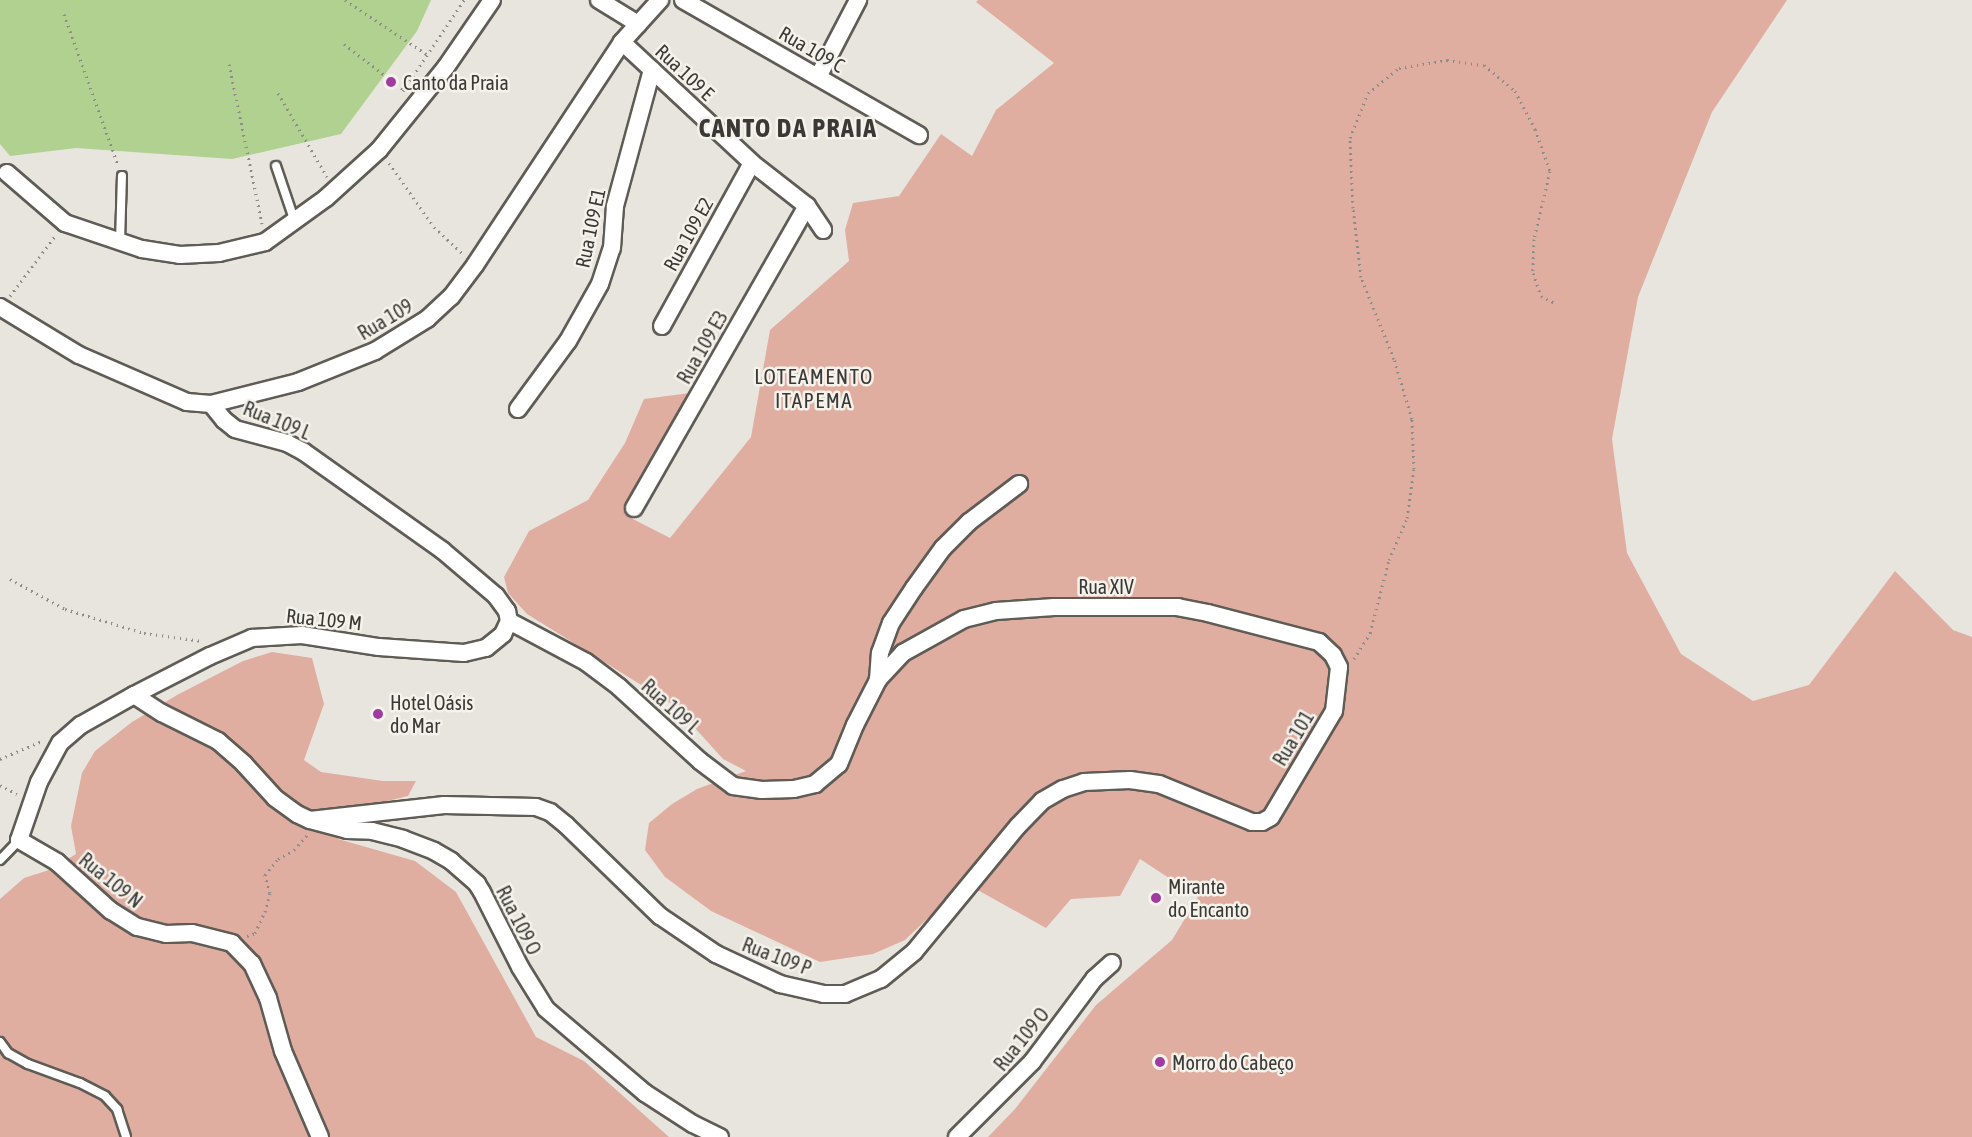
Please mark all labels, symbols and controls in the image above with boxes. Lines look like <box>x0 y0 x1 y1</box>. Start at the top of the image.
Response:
street label: Rua 109 C <box>775 21 849 77</box>
street label: Rua 109 E <box>651 39 719 105</box>
place label: Canto da Praia <box>403 70 509 94</box>
marker: Canto da Praia <box>384 75 398 89</box>
district label: CANTO DA PRAIA <box>698 113 878 145</box>
street label: Rua 109 E1 <box>570 186 610 270</box>
street label: Rua 109 E2 <box>658 193 718 275</box>
street label: Rua 109 <box>353 293 417 345</box>
street label: Rua 109 E3 <box>671 306 733 388</box>
district label: LOTEAMENTO ITAPEMA <box>754 363 874 413</box>
street label: Rua 109 L <box>240 396 314 444</box>
street label: Rua XIV <box>1078 574 1134 598</box>
street label: Rua 109 M <box>285 603 363 635</box>
street label: Rua 109 L <box>637 674 705 738</box>
place label: Hotel Oásis do Mar <box>390 690 473 737</box>
street label: Rua 101 <box>1267 706 1319 770</box>
marker: Hotel Oásis do Mar <box>371 707 385 721</box>
street label: Rua 109 N <box>75 847 147 913</box>
place label: Mirante do Encanto <box>1168 874 1249 921</box>
street label: Rua 109 O <box>491 881 547 959</box>
marker: Mirante do Encanto <box>1149 891 1163 905</box>
street label: Rua 109 P <box>739 932 815 980</box>
street label: Rua 109 O <box>988 1003 1054 1075</box>
place label: Morro do Cabeço <box>1172 1050 1294 1074</box>
marker: Morro do Cabeço <box>1153 1055 1167 1069</box>

